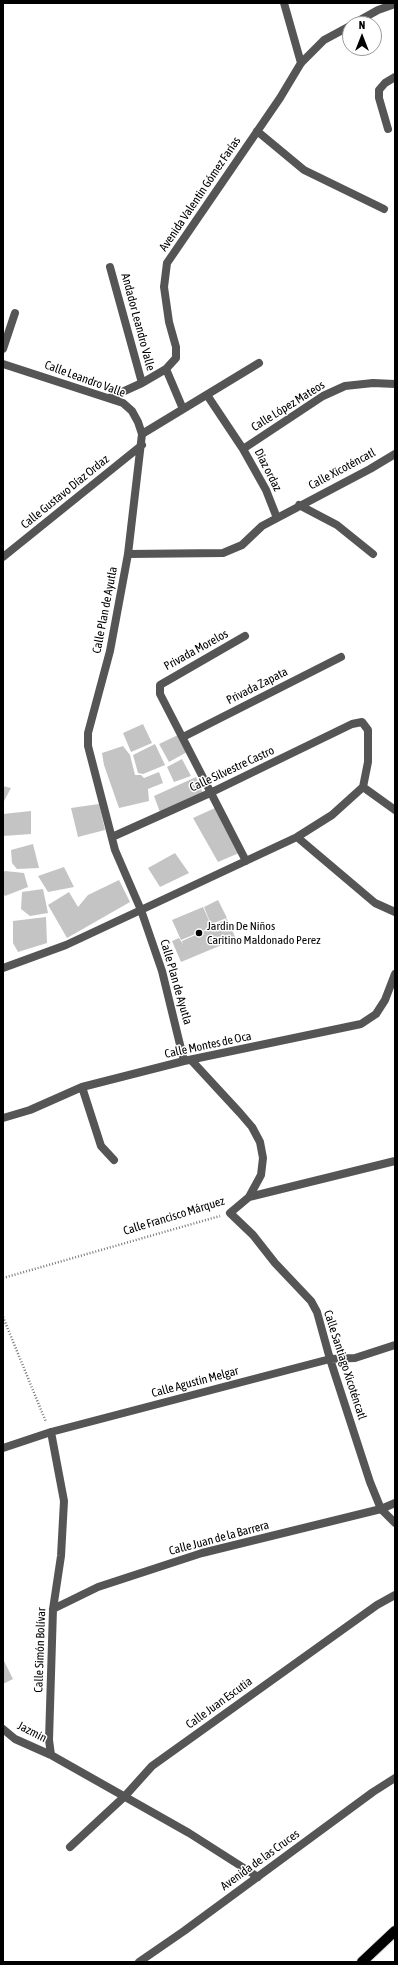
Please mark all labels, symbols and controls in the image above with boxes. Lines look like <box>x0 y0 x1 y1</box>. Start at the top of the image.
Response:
north arrow <box>342 16 382 56</box>
text: N <box>359 19 365 31</box>
street label: Avenida Valentin Gómez Farías <box>156 134 244 254</box>
street label: Andador Leandro Valle <box>118 272 158 372</box>
street label: Calle Leandro Valle <box>43 358 127 400</box>
street label: Calle López Mateos <box>249 378 327 434</box>
street label: Calle Xicoténcatl <box>306 445 378 493</box>
street label: Díaz ordaz <box>251 446 285 494</box>
street label: Calle Gustavo Díaz Ordaz <box>18 452 112 532</box>
street label: Calle Plan de Ayutla <box>90 565 120 655</box>
street label: Privada Morelos <box>161 626 231 674</box>
street label: Privada Zapata <box>224 664 290 708</box>
street label: Calle Silvestre Castro <box>187 743 277 795</box>
place label: Jardin De Niños Caritino Maldonado Perez <box>207 919 320 947</box>
marker: Jardin De Niños Caritino Maldonado Perez <box>194 928 204 938</box>
street label: Calle Plan de Ayutla <box>157 938 195 1026</box>
street label: Calle Montes de Oca <box>163 1029 253 1061</box>
street label: Calle Francisco Márquez <box>122 1194 226 1238</box>
street label: Calle Santiago Xicoténcatl <box>320 1308 370 1422</box>
street label: Calle Agustín Melgar <box>150 1363 240 1401</box>
street label: Calle Juan de la Barrera <box>167 1518 271 1558</box>
street label: Calle Simón Bolívar <box>31 1607 49 1693</box>
street label: Calle Juan Escutia <box>183 1674 255 1732</box>
street label: Jazmin <box>15 1719 49 1745</box>
street label: Avenida de las Cruces <box>218 1827 302 1893</box>

